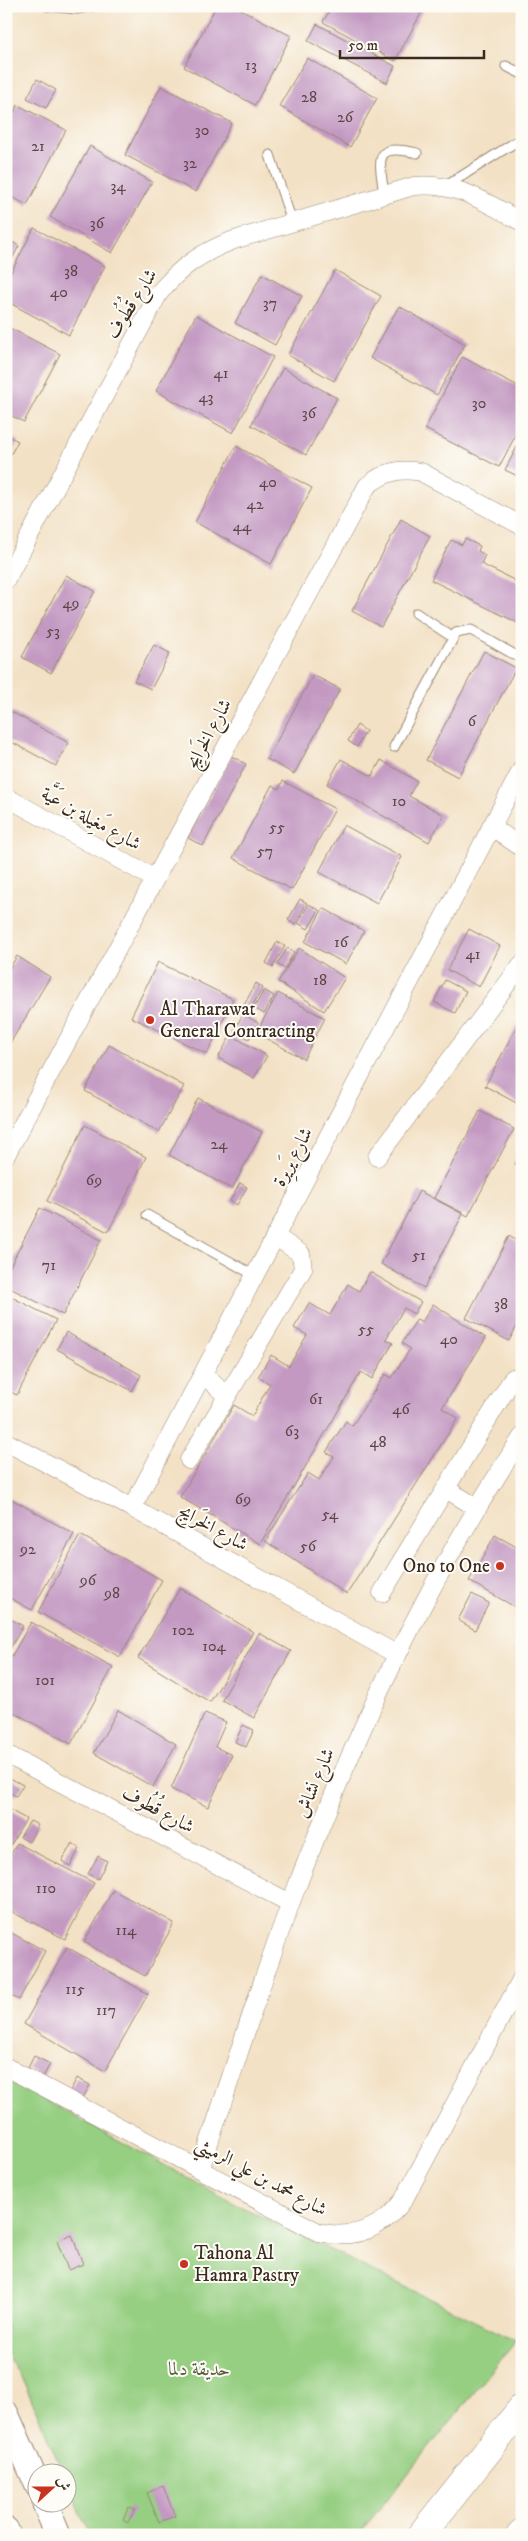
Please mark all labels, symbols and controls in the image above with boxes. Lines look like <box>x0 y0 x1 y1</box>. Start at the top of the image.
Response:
scale bar <box>340 28 484 60</box>
text: 50 m <box>348 36 378 55</box>
house number: 13 <box>245 55 257 75</box>
house number: 28 <box>301 87 317 107</box>
house number: 26 <box>337 107 354 127</box>
house number: 30 <box>195 120 209 140</box>
house number: 21 <box>31 136 45 156</box>
house number: 32 <box>183 153 197 173</box>
house number: 34 <box>110 176 126 196</box>
house number: 36 <box>90 213 105 233</box>
house number: 38 <box>64 261 78 281</box>
street label: شارع قُطُوف <box>97 262 165 345</box>
house number: 40 <box>50 282 68 302</box>
house number: 37 <box>263 293 277 313</box>
house number: 41 <box>213 363 229 383</box>
house number: 43 <box>198 387 214 407</box>
house number: 30 <box>472 393 486 413</box>
house number: 36 <box>302 403 317 423</box>
house number: 40 <box>259 472 277 492</box>
house number: 42 <box>246 494 264 514</box>
house number: 44 <box>233 516 252 536</box>
house number: 49 <box>62 593 80 613</box>
house number: 53 <box>46 621 60 641</box>
street label: شارع الخَرايِج <box>178 694 241 775</box>
house number: 6 <box>468 711 477 731</box>
street label: شارع مَغِيلة بن عَيَّة <box>35 777 148 859</box>
house number: 10 <box>392 791 406 811</box>
house number: 55 <box>269 817 285 837</box>
house number: 57 <box>257 841 273 861</box>
house number: 16 <box>334 932 349 952</box>
house number: 41 <box>465 944 481 964</box>
house number: 18 <box>313 970 327 990</box>
place label: Al Tharawat General Contracting <box>160 998 316 1043</box>
marker: Al Tharawat General Contracting <box>144 1014 156 1026</box>
street label: شارع يَريِرة <box>265 1122 322 1192</box>
house number: 24 <box>210 1134 228 1154</box>
house number: 69 <box>86 1170 102 1190</box>
house number: 51 <box>412 1245 426 1265</box>
house number: 71 <box>42 1255 56 1275</box>
house number: 38 <box>494 1294 508 1314</box>
house number: 55 <box>358 1319 374 1339</box>
house number: 40 <box>440 1329 458 1349</box>
house number: 61 <box>309 1389 323 1409</box>
house number: 46 <box>392 1399 410 1419</box>
house number: 63 <box>285 1421 299 1441</box>
house number: 48 <box>369 1432 387 1452</box>
house number: 69 <box>235 1489 251 1509</box>
street label: شارع الخَرايِج <box>172 1497 253 1560</box>
house number: 54 <box>322 1504 339 1524</box>
house number: 56 <box>300 1536 317 1556</box>
house number: 92 <box>19 1539 36 1559</box>
place label: Ono to One <box>403 1555 490 1578</box>
marker: Ono to One <box>494 1560 506 1572</box>
house number: 96 <box>79 1570 97 1590</box>
house number: 98 <box>103 1583 120 1603</box>
house number: 102 <box>172 1620 194 1640</box>
house number: 104 <box>202 1636 227 1656</box>
house number: 101 <box>35 1670 55 1690</box>
street label: شارع نشاش <box>290 1745 343 1823</box>
street label: شارع قُطُوف <box>117 1777 200 1841</box>
house number: 110 <box>36 1878 56 1898</box>
house number: 114 <box>116 1920 137 1940</box>
house number: 115 <box>65 1979 85 1999</box>
house number: 117 <box>96 2000 116 2020</box>
street label: شارع محمد بن علي الرميثي <box>188 2133 331 2227</box>
place label: Tahona Al Hamra Pastry <box>194 2242 300 2287</box>
marker: Tahona Al Hamra Pastry <box>178 2258 190 2270</box>
park label: حديقة دلما <box>168 2358 230 2381</box>
north arrow <box>28 2464 78 2514</box>
text: ش <box>52 2474 74 2494</box>

